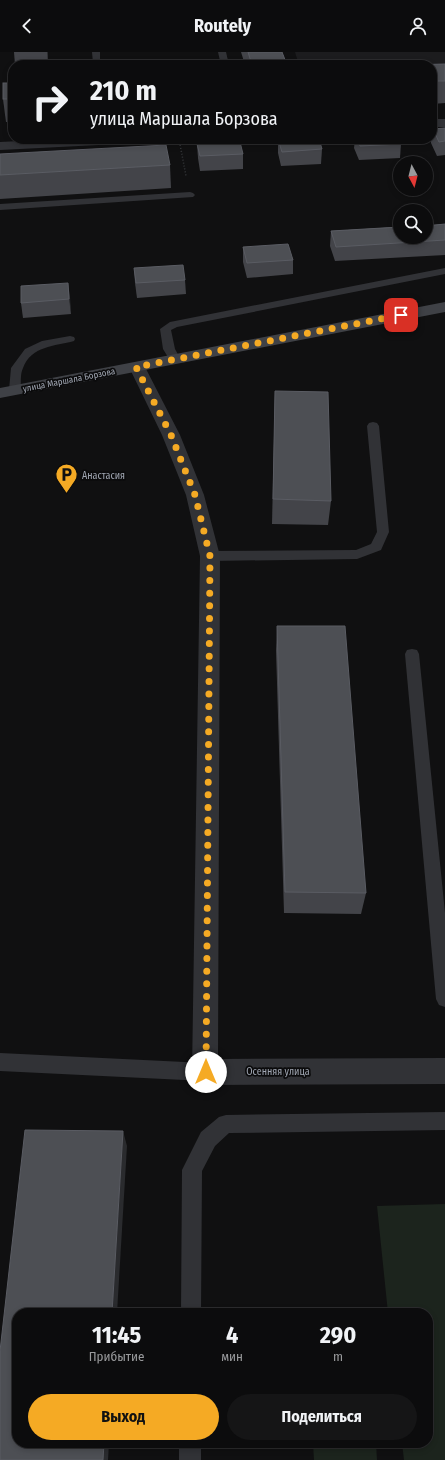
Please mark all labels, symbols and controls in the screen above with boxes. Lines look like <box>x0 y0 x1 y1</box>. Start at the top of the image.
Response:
icon: back <box>16 15 38 37</box>
text: Routely <box>194 15 251 37</box>
icon: person <box>407 15 429 37</box>
text: 210 m <box>90 74 157 107</box>
icon: right <box>24 76 76 128</box>
text: улица Маршала Борзова <box>90 108 278 130</box>
north arrow <box>393 156 433 196</box>
map controls <box>393 156 433 244</box>
button: search <box>393 204 433 244</box>
pin <box>384 298 418 332</box>
icon: arrive <box>390 304 412 326</box>
street label: улица Маршала Борзова <box>22 366 117 394</box>
parking icon: Анастасия <box>54 462 80 495</box>
place label: Анастасия <box>82 470 125 482</box>
position arrow <box>185 1051 227 1093</box>
street label: Осенняя улица <box>246 1066 310 1078</box>
text: 11:45 <box>92 1321 141 1349</box>
text: 4 <box>226 1321 238 1349</box>
text: 290 <box>320 1321 356 1349</box>
text: Прибытие <box>89 1349 145 1364</box>
text: мин <box>221 1349 243 1364</box>
text: m <box>333 1349 343 1364</box>
button: Выход <box>28 1394 219 1440</box>
button: Поделиться <box>227 1394 417 1440</box>

